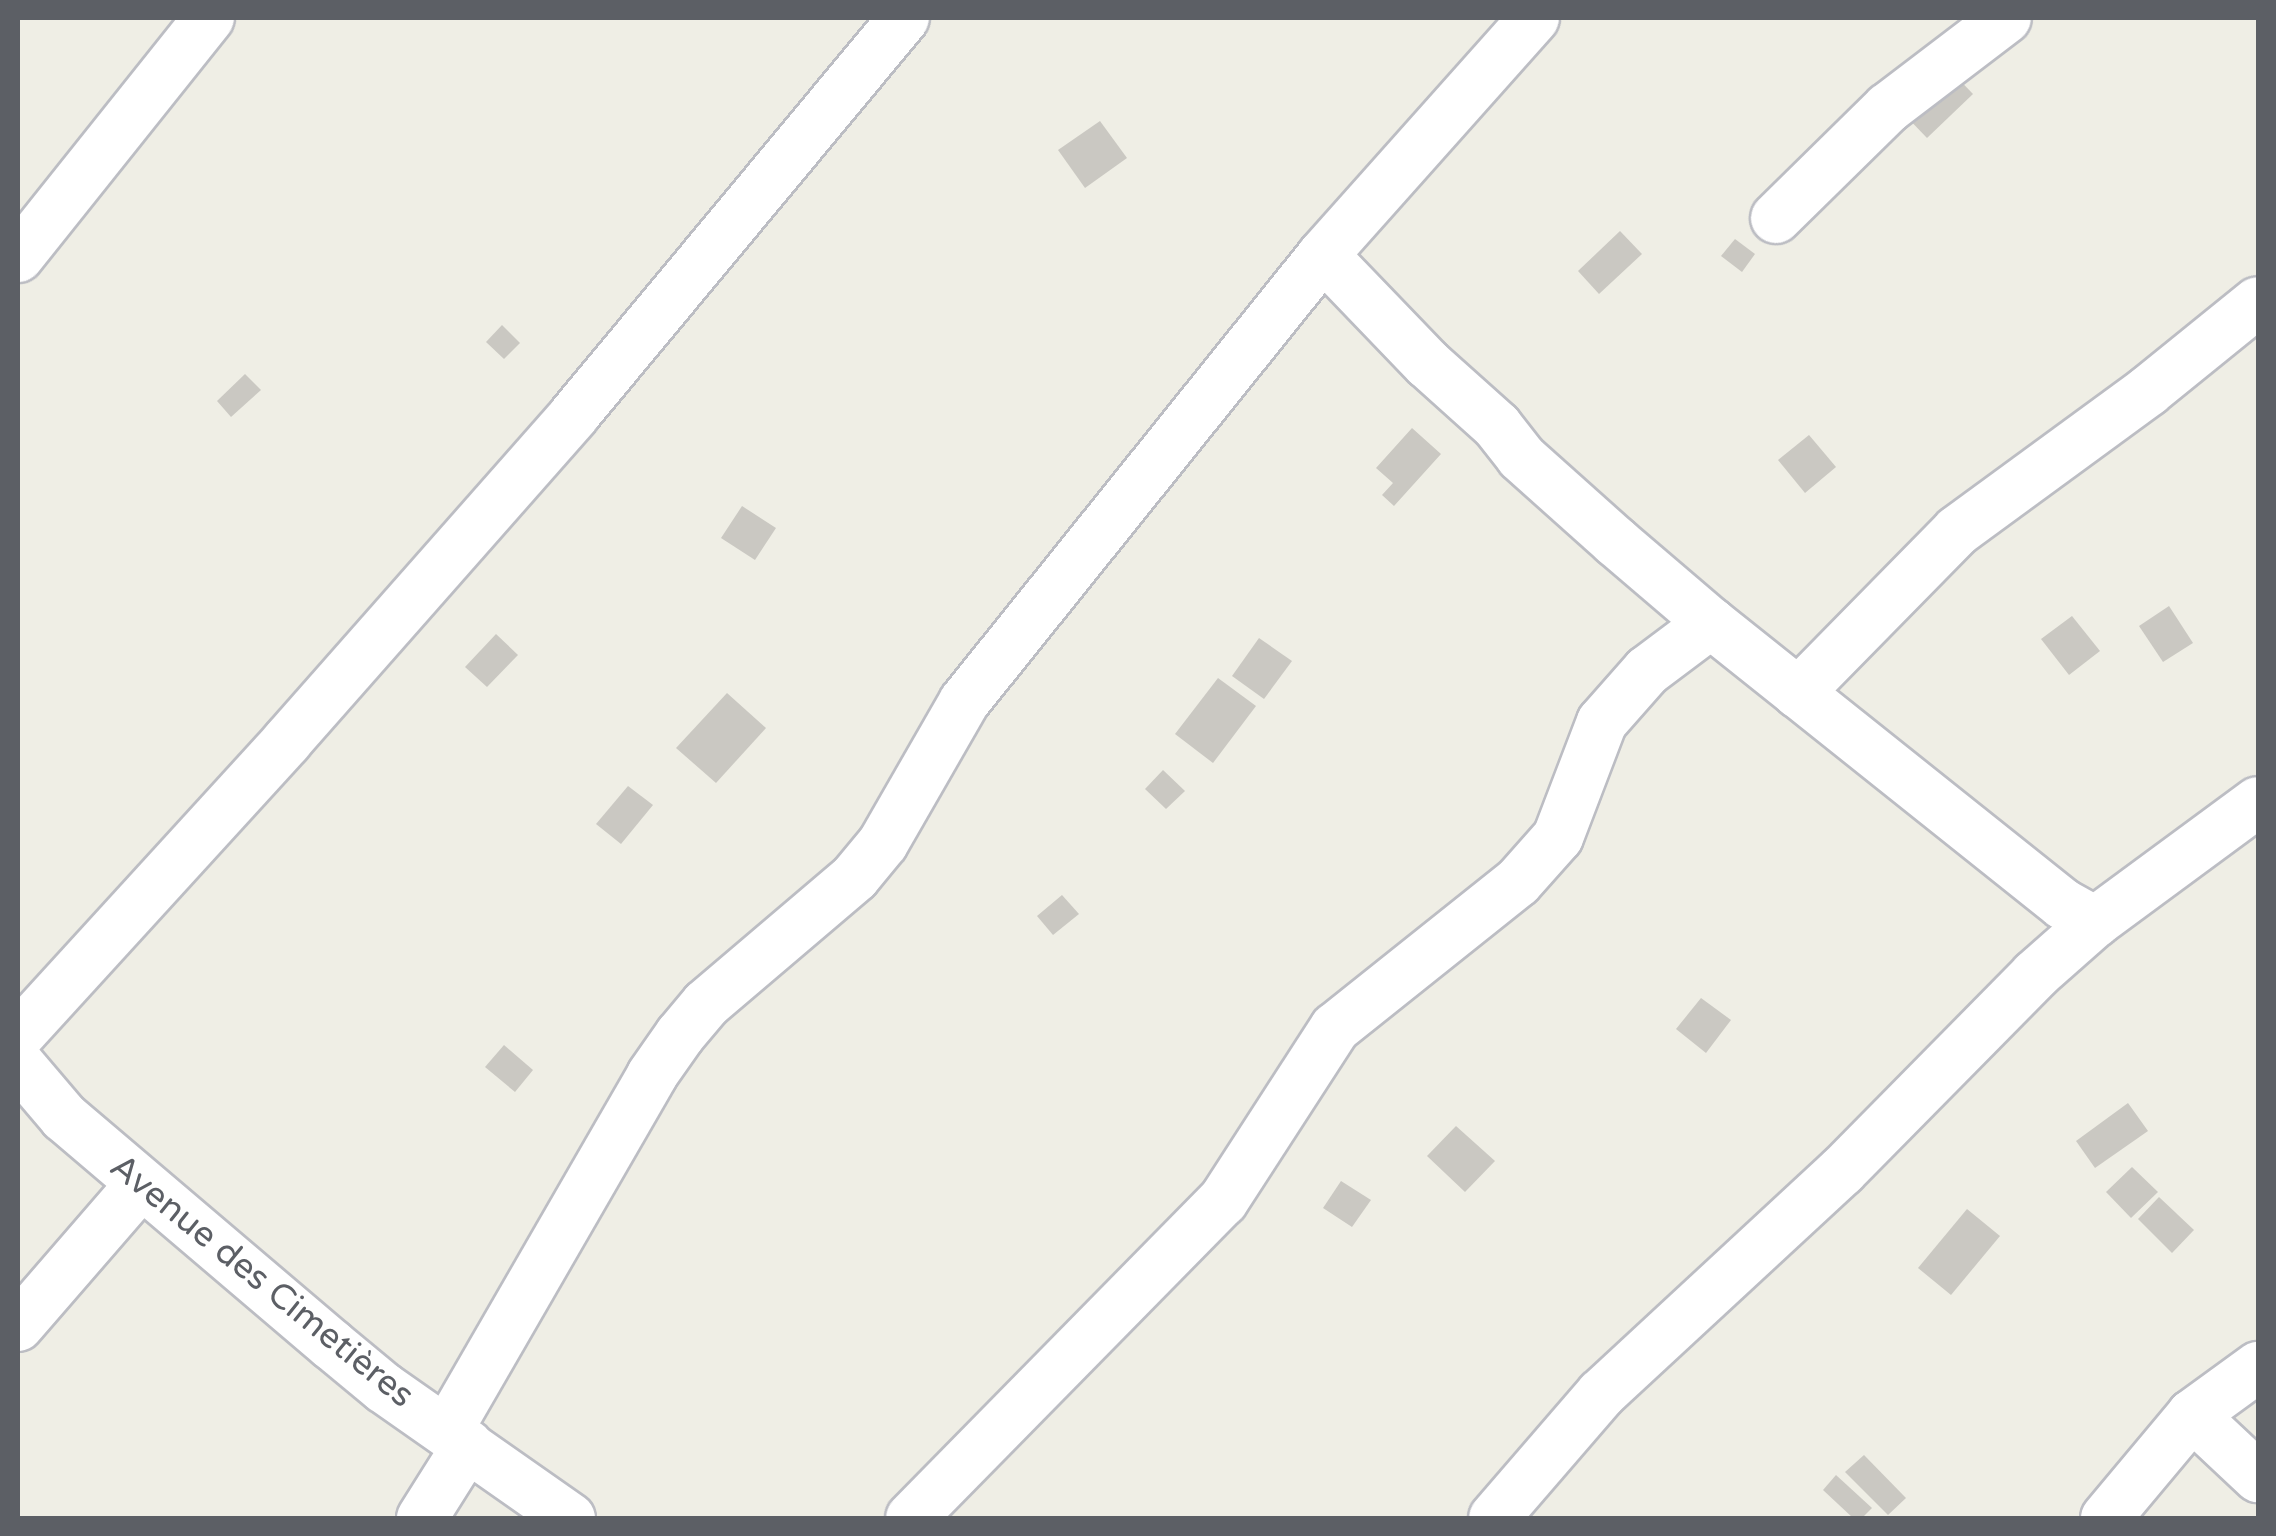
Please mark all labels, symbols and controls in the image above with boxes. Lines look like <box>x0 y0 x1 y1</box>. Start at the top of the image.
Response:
street label: Avenue des Cimetières <box>102 1146 422 1416</box>

